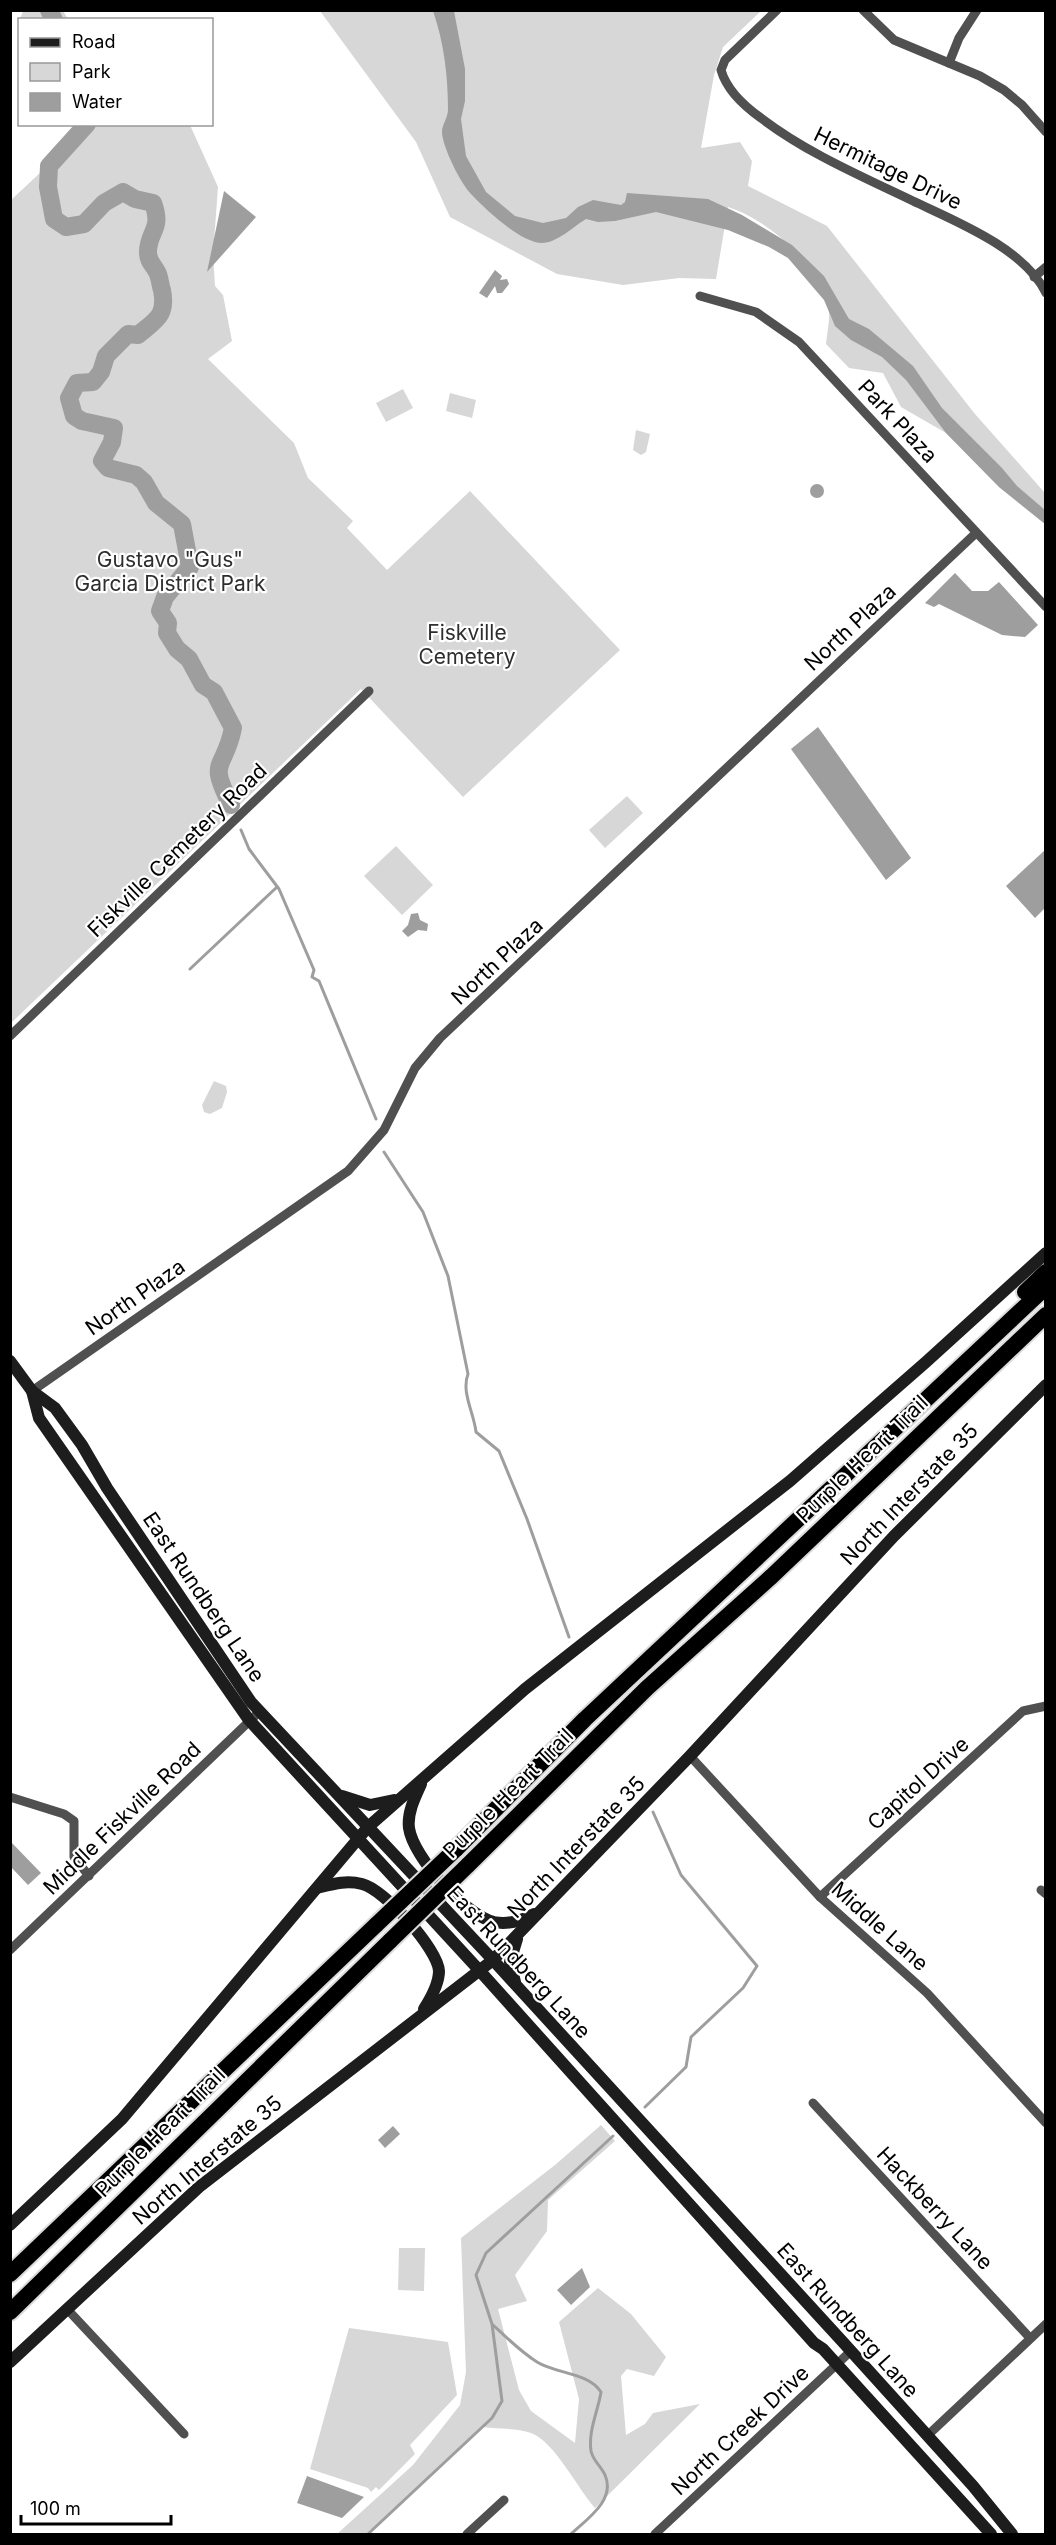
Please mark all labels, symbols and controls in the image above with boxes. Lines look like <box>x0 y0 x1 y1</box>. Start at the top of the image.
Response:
legend <box>18 18 213 126</box>
text: Road <box>72 31 115 52</box>
text: Park <box>72 61 111 82</box>
text: Water <box>72 91 122 112</box>
street label: Hermitage Drive <box>810 121 966 215</box>
street label: Park Plaza <box>853 374 943 468</box>
park label: Gustavo "Gus" Garcia District Park <box>74 547 266 596</box>
street label: North Plaza <box>799 578 901 676</box>
park label: Fiskville Cemetery <box>418 620 516 669</box>
street label: Fiskville Cemetery Road <box>82 758 272 942</box>
street label: North Plaza <box>446 912 548 1010</box>
street label: North Plaza <box>81 1254 189 1340</box>
street label: Purple Heart Trail <box>791 1390 933 1528</box>
street label: North Interstate 35 <box>835 1418 983 1570</box>
street label: East Rundberg Lane <box>138 1507 270 1687</box>
street label: Purple Heart Trail <box>438 1723 578 1863</box>
street label: Capitol Drive <box>862 1731 974 1835</box>
street label: Middle Fiskville Road <box>38 1736 206 1900</box>
street label: North Interstate 35 <box>502 1771 650 1923</box>
street label: Middle Lane <box>827 1876 933 1976</box>
street label: East Rundberg Lane <box>442 1881 596 2043</box>
street label: Purple Heart Trail <box>90 2062 230 2202</box>
street label: North Interstate 35 <box>127 2090 287 2230</box>
street label: Hackberry Lane <box>872 2142 998 2274</box>
street label: East Rundberg Lane <box>772 2238 924 2402</box>
street label: North Creek Drive <box>666 2360 814 2500</box>
scale bar <box>21 2488 171 2526</box>
text: 100 m <box>30 2498 81 2519</box>

